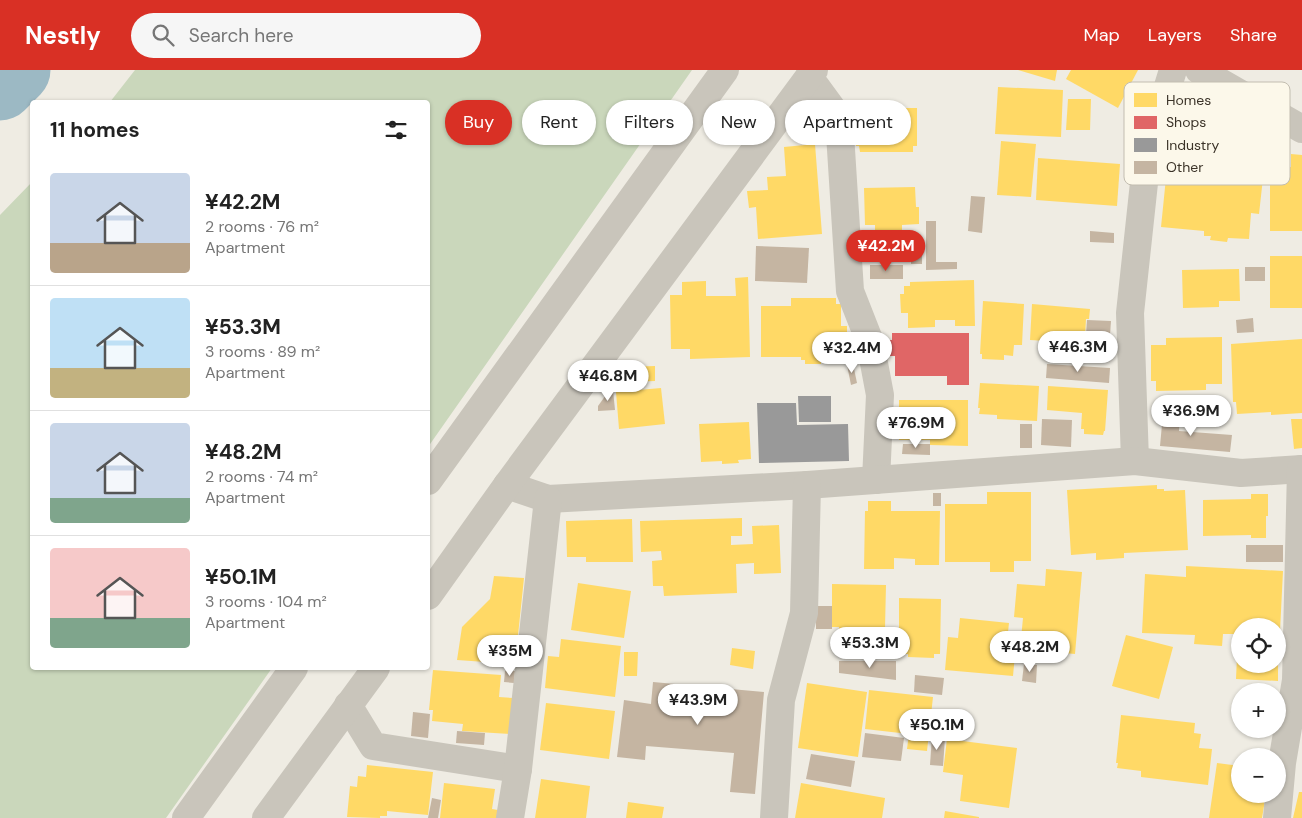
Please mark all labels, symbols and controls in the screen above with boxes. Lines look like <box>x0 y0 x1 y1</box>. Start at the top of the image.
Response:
search box <box>131 13 481 58</box>
text: Nestly <box>25 20 101 51</box>
icon: search <box>149 21 177 49</box>
text: Search here <box>189 23 294 48</box>
text: Map <box>1084 23 1120 47</box>
text: Layers <box>1148 23 1202 47</box>
text: Share <box>1230 23 1277 47</box>
legend <box>1124 82 1290 185</box>
text: Homes <box>1166 91 1211 109</box>
chip: Buy <box>445 100 512 145</box>
chip: Rent <box>522 100 596 145</box>
chip: Filters <box>606 100 693 145</box>
chip: New <box>703 100 775 145</box>
chip: Apartment <box>785 100 911 145</box>
text: Shops <box>1166 113 1206 131</box>
text: 11 homes <box>50 116 140 144</box>
icon: filters <box>382 116 410 144</box>
text: Industry <box>1166 136 1219 154</box>
text: Other <box>1166 158 1204 176</box>
text: ¥42.2M <box>205 188 280 216</box>
icon: home <box>90 193 150 253</box>
text: 2 rooms · 76 m² <box>205 216 319 237</box>
pin: ¥42.2M <box>845 230 927 272</box>
text: ¥42.2M <box>857 235 915 256</box>
text: Apartment <box>205 237 285 258</box>
text: ¥53.3M <box>205 313 281 341</box>
icon: home <box>90 318 150 378</box>
pin: ¥46.3M <box>1037 330 1119 373</box>
pin: ¥32.4M <box>811 332 893 374</box>
text: ¥46.3M <box>1049 336 1107 357</box>
text: ¥32.4M <box>823 337 881 358</box>
text: 3 rooms · 89 m² <box>205 341 320 362</box>
pin: ¥46.8M <box>567 360 649 402</box>
text: Apartment <box>205 362 285 383</box>
text: ¥46.8M <box>579 365 637 386</box>
pin: ¥36.9M <box>1150 394 1232 437</box>
text: ¥36.9M <box>1162 400 1220 421</box>
pin: ¥76.9M <box>875 406 957 449</box>
text: ¥76.9M <box>888 412 944 433</box>
text: ¥48.2M <box>205 438 282 466</box>
icon: home <box>90 443 150 503</box>
text: 2 rooms · 74 m² <box>205 466 318 487</box>
text: Apartment <box>205 487 285 508</box>
text: ¥50.1M <box>205 563 277 591</box>
icon: home <box>90 568 150 628</box>
text: 3 rooms · 104 m² <box>205 591 327 612</box>
text: Apartment <box>205 612 285 633</box>
map controls <box>1231 618 1286 803</box>
button: locate <box>1231 618 1286 673</box>
pin: ¥53.3M <box>829 626 911 669</box>
pin: ¥48.2M <box>989 630 1071 673</box>
text: ¥53.3M <box>841 632 899 653</box>
pin: ¥35M <box>480 634 540 677</box>
text: ¥48.2M <box>1001 636 1059 657</box>
text: ¥35M <box>488 640 532 661</box>
button: + <box>1231 683 1286 738</box>
pin: ¥43.9M <box>657 684 739 726</box>
text: ¥43.9M <box>669 689 727 710</box>
pin: ¥50.1M <box>896 708 978 751</box>
text: ¥50.1M <box>910 714 964 735</box>
button: − <box>1231 748 1286 803</box>

